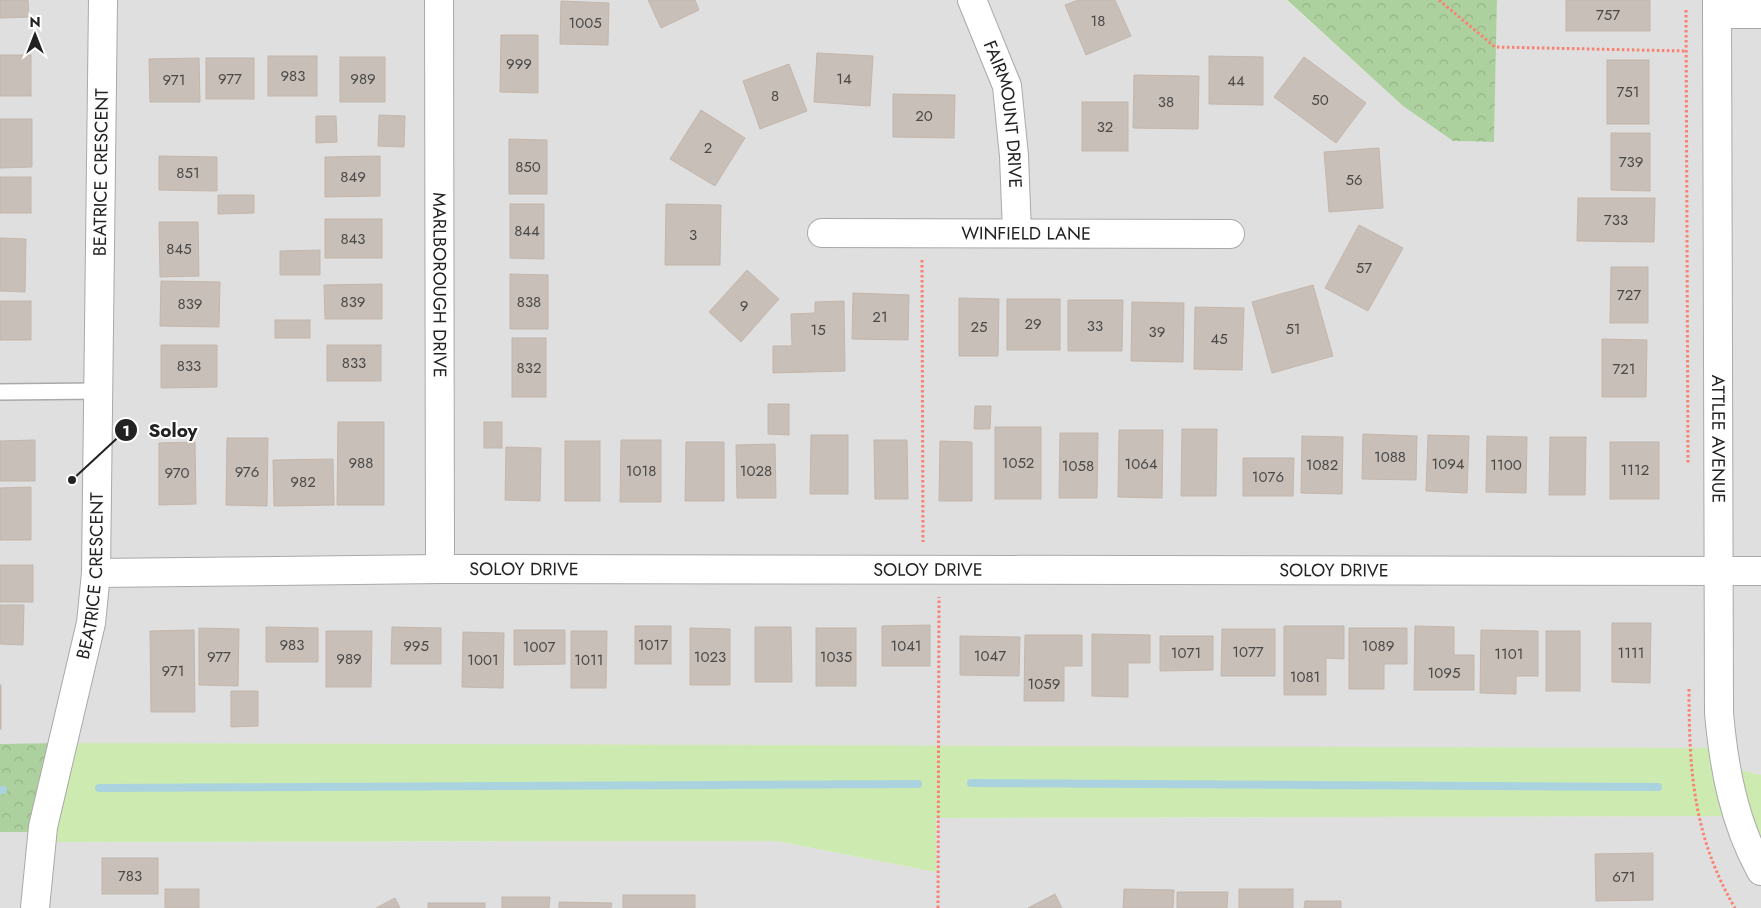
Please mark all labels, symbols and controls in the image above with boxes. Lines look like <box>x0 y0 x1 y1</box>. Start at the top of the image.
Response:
house number: 757 <box>1596 4 1620 26</box>
north arrow <box>10 10 60 60</box>
house number: 18 <box>1091 10 1105 32</box>
text: N <box>29 12 41 32</box>
house number: 1005 <box>568 12 602 34</box>
street label: FAIRMOUNT DRIVE <box>977 37 1028 189</box>
house number: 999 <box>506 53 532 75</box>
house number: 983 <box>280 65 306 87</box>
house number: 977 <box>218 68 242 90</box>
house number: 989 <box>350 68 376 90</box>
house number: 14 <box>836 68 852 90</box>
house number: 971 <box>163 69 185 91</box>
house number: 44 <box>1227 70 1245 92</box>
house number: 751 <box>1616 81 1640 103</box>
house number: 8 <box>771 85 779 107</box>
street label: BEATRICE CRESCENT <box>87 88 115 256</box>
house number: 50 <box>1311 89 1329 111</box>
house number: 38 <box>1158 91 1174 113</box>
house number: 20 <box>915 105 933 127</box>
house number: 32 <box>1097 116 1113 138</box>
house number: 2 <box>704 137 712 159</box>
house number: 739 <box>1619 151 1643 173</box>
house number: 850 <box>515 156 541 178</box>
house number: 851 <box>176 162 200 184</box>
house number: 849 <box>340 166 366 188</box>
house number: 56 <box>1345 169 1363 191</box>
street label: MARLBOROUGH DRIVE <box>426 192 453 378</box>
house number: 733 <box>1604 209 1628 231</box>
house number: 844 <box>514 220 540 242</box>
street label: WINFIELD LANE <box>961 220 1091 247</box>
house number: 3 <box>689 224 697 246</box>
house number: 843 <box>340 228 366 250</box>
house number: 845 <box>166 238 192 260</box>
house number: 57 <box>1356 257 1372 279</box>
house number: 727 <box>1617 284 1641 306</box>
house number: 839 <box>340 291 366 313</box>
house number: 838 <box>517 291 541 313</box>
house number: 839 <box>177 293 203 315</box>
house number: 9 <box>740 295 748 317</box>
house number: 21 <box>872 306 888 328</box>
house number: 29 <box>1024 313 1042 335</box>
house number: 33 <box>1087 315 1103 337</box>
house number: 25 <box>971 316 988 338</box>
house number: 51 <box>1285 318 1301 340</box>
house number: 15 <box>810 319 826 341</box>
house number: 39 <box>1149 321 1165 343</box>
house number: 45 <box>1210 328 1228 350</box>
house number: 833 <box>342 352 366 374</box>
house number: 833 <box>177 355 201 377</box>
house number: 832 <box>517 357 541 379</box>
house number: 721 <box>1612 358 1636 380</box>
street label: ATTLEE AVENUE <box>1705 375 1731 503</box>
callout: Soloy <box>114 413 208 447</box>
text: Soloy <box>148 417 199 444</box>
text: 1 <box>122 420 130 442</box>
house number: 1088 <box>1374 446 1406 468</box>
house number: 988 <box>348 452 374 474</box>
house number: 1052 <box>1002 452 1034 474</box>
house number: 1064 <box>1124 453 1158 475</box>
house number: 1094 <box>1431 453 1465 475</box>
house number: 1082 <box>1306 454 1338 476</box>
house number: 1100 <box>1490 454 1522 476</box>
house number: 1058 <box>1062 455 1094 477</box>
house number: 1112 <box>1621 459 1649 481</box>
house number: 1018 <box>626 460 656 482</box>
house number: 1028 <box>740 460 772 482</box>
house number: 976 <box>235 461 259 483</box>
house number: 970 <box>164 462 190 484</box>
house number: 1076 <box>1252 466 1284 488</box>
house number: 982 <box>290 471 316 493</box>
street label: BEATRICE CRESCENT <box>70 491 110 662</box>
street label: SOLOY DRIVE <box>469 556 579 582</box>
street label: SOLOY DRIVE <box>873 557 983 583</box>
street label: SOLOY DRIVE <box>1279 557 1389 583</box>
house number: 983 <box>279 634 305 656</box>
house number: 1017 <box>638 634 668 656</box>
house number: 995 <box>403 635 429 657</box>
house number: 1041 <box>890 635 922 657</box>
house number: 1089 <box>1362 635 1394 657</box>
house number: 1007 <box>523 636 555 658</box>
house number: 1077 <box>1232 641 1264 663</box>
house number: 1071 <box>1171 642 1201 664</box>
house number: 1111 <box>1617 642 1645 664</box>
house number: 1101 <box>1494 643 1524 665</box>
house number: 1047 <box>974 645 1006 667</box>
house number: 977 <box>207 646 231 668</box>
house number: 1023 <box>694 646 726 668</box>
house number: 1035 <box>820 646 852 668</box>
house number: 989 <box>336 648 362 670</box>
house number: 1001 <box>467 649 499 671</box>
house number: 1011 <box>574 649 604 671</box>
house number: 971 <box>162 660 184 682</box>
house number: 1095 <box>1428 662 1460 684</box>
house number: 1081 <box>1290 666 1320 688</box>
house number: 1059 <box>1028 673 1060 695</box>
house number: 783 <box>118 865 142 887</box>
house number: 671 <box>1612 866 1636 888</box>

